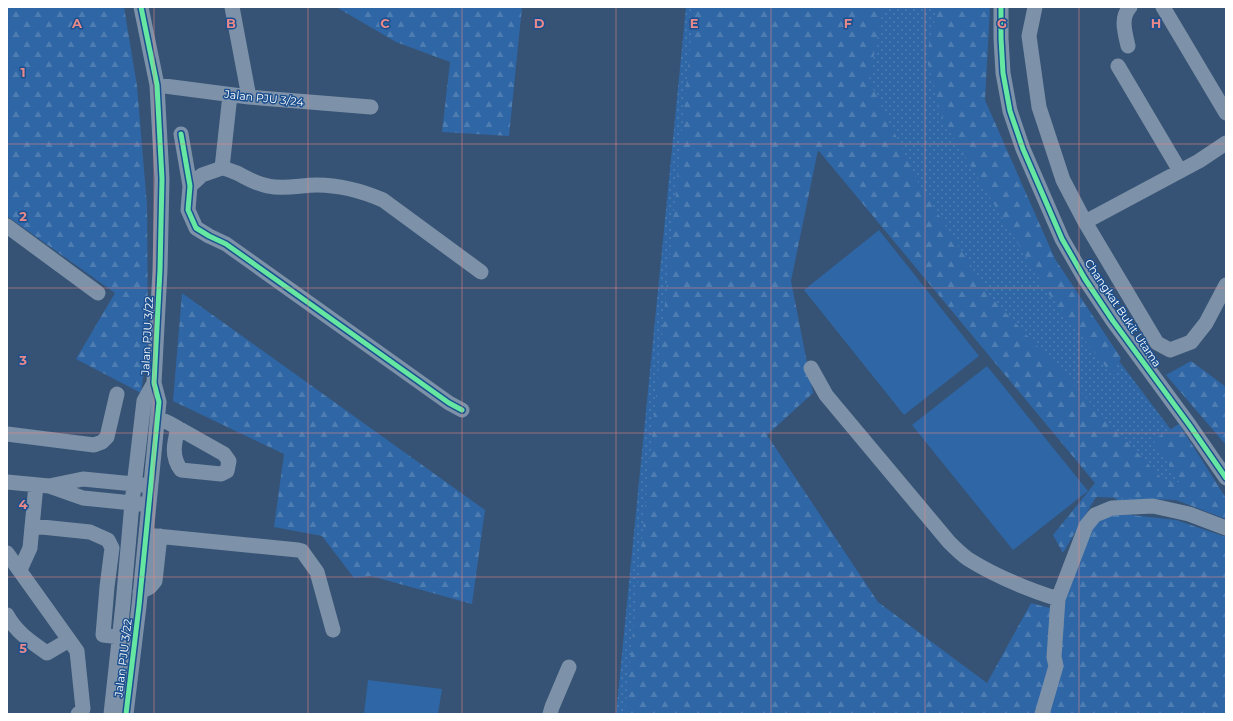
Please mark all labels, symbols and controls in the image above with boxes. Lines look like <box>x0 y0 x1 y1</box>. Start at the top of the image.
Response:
text: A <box>71 15 83 31</box>
text: B <box>226 15 236 31</box>
text: C <box>380 15 390 31</box>
text: D <box>534 15 545 31</box>
text: E <box>690 15 699 31</box>
text: F <box>844 15 852 31</box>
text: G <box>997 15 1007 31</box>
text: H <box>1151 15 1161 31</box>
text: 1 <box>20 64 26 80</box>
street label: Jalan PJU 3/24 <box>223 87 305 109</box>
text: 2 <box>19 208 27 224</box>
street label: Changkat Bukit Utama <box>1082 256 1164 370</box>
street label: Jalan PJU 3/22 <box>138 296 156 377</box>
text: 3 <box>18 352 27 368</box>
text: 4 <box>19 496 28 512</box>
street label: Jalan PJU 3/22 <box>111 618 135 699</box>
text: 5 <box>19 640 27 656</box>

